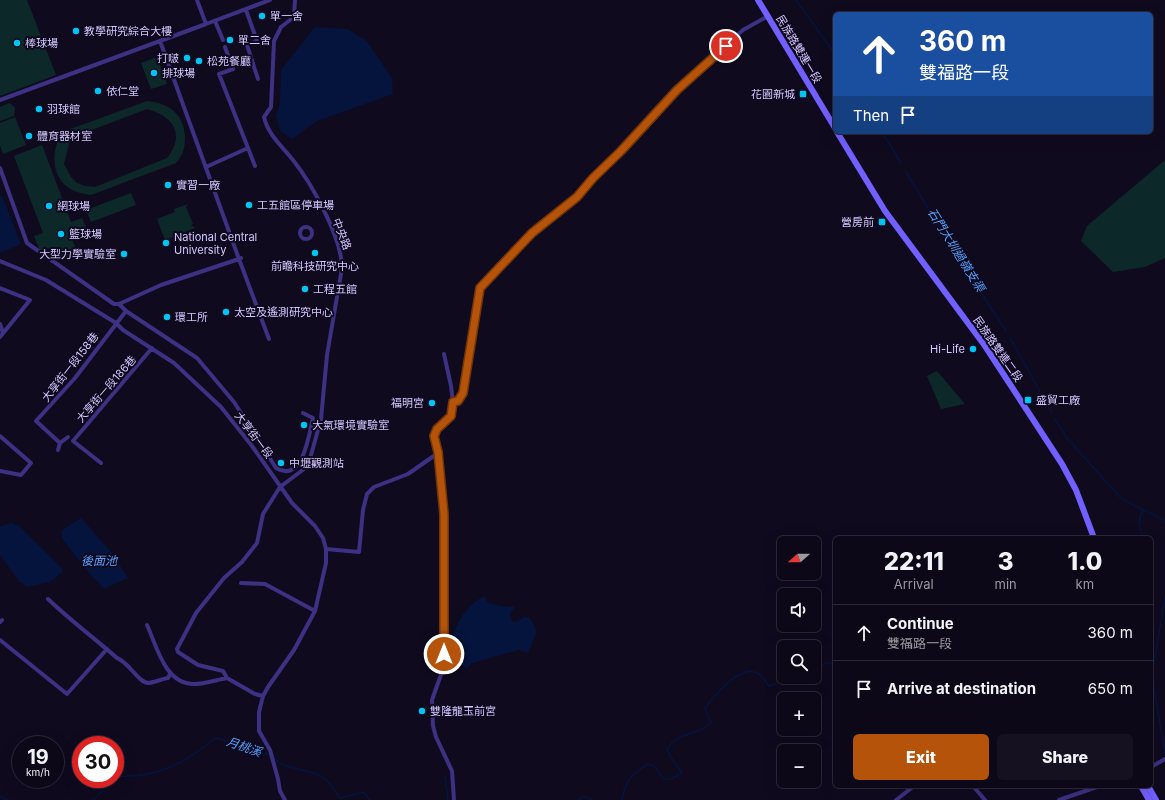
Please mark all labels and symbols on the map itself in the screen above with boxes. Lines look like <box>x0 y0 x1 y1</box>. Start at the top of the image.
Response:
place label: 單一舍 <box>270 9 303 23</box>
marker: 單一舍 <box>257 11 267 21</box>
street label: 民族路雙連一段 <box>773 12 825 86</box>
place label: 教學研究綜合大樓 <box>84 24 172 38</box>
marker: 教學研究綜合大樓 <box>71 26 81 36</box>
pin <box>709 29 743 63</box>
place label: 單二舍 <box>238 33 271 47</box>
marker: 單二舍 <box>225 35 235 45</box>
place label: 棒球場 <box>25 36 58 50</box>
marker: 棒球場 <box>12 38 22 48</box>
place label: 打啵 <box>157 51 179 65</box>
marker: 打啵 <box>182 53 192 63</box>
place label: 松苑餐廳 <box>207 54 251 68</box>
marker: 松苑餐廳 <box>194 56 204 66</box>
place label: 排球場 <box>162 66 195 80</box>
marker: 排球場 <box>149 68 159 78</box>
place label: 依仁堂 <box>106 84 139 98</box>
marker: 依仁堂 <box>93 86 103 96</box>
place label: 花園新城 <box>751 87 795 101</box>
marker: 花園新城 <box>798 89 808 99</box>
place label: 羽球館 <box>47 102 80 116</box>
marker: 羽球館 <box>34 104 44 114</box>
place label: 體育器材室 <box>37 129 92 143</box>
marker: 體育器材室 <box>24 131 34 141</box>
place label: 實習一廠 <box>176 178 220 192</box>
marker: 實習一廠 <box>163 180 173 190</box>
place label: 工五館區停車場 <box>257 198 334 212</box>
place label: 網球場 <box>57 199 90 213</box>
marker: 工五館區停車場 <box>244 200 254 210</box>
marker: 網球場 <box>44 201 54 211</box>
water label: 石門大圳過嶺支渠 <box>925 205 989 296</box>
place label: 營房前 <box>841 215 874 229</box>
street label: 中央路 <box>330 216 354 252</box>
marker: 營房前 <box>877 217 887 227</box>
place label: 籃球場 <box>69 227 102 241</box>
marker: 籃球場 <box>56 229 66 239</box>
place label: National Central University <box>174 230 257 257</box>
marker: National Central University <box>161 238 171 248</box>
place label: 大型力學實驗室 <box>39 247 116 261</box>
marker: 前瞻科技研究中心 <box>310 248 320 258</box>
marker: 大型力學實驗室 <box>119 249 129 259</box>
place label: 前瞻科技研究中心 <box>271 259 359 273</box>
place label: 工程五館 <box>313 282 357 296</box>
marker: 工程五館 <box>300 284 310 294</box>
place label: 太空及遙測研究中心 <box>234 305 333 319</box>
marker: 太空及遙測研究中心 <box>221 307 231 317</box>
place label: 環工所 <box>175 310 208 324</box>
marker: 環工所 <box>162 312 172 322</box>
street label: 民族路雙連二段 <box>970 313 1026 385</box>
street label: 大享街一段158巷 <box>39 330 101 404</box>
place label: Hi-Life <box>930 342 965 356</box>
marker: Hi-Life <box>968 344 978 354</box>
street label: 大享街一段186巷 <box>73 353 139 425</box>
place label: 盛貿工廠 <box>1036 393 1080 407</box>
marker: 盛貿工廠 <box>1023 395 1033 405</box>
place label: 福明宮 <box>391 396 424 410</box>
marker: 福明宮 <box>427 398 437 408</box>
street label: 大享街一段 <box>232 409 276 461</box>
place label: 大氣環境實驗室 <box>312 418 389 432</box>
marker: 大氣環境實驗室 <box>299 420 309 430</box>
place label: 中壢觀測站 <box>289 456 344 470</box>
marker: 中壢觀測站 <box>276 458 286 468</box>
north arrow <box>777 536 821 580</box>
water label: 後面池 <box>81 553 119 568</box>
position arrow <box>423 633 465 675</box>
place label: 雙隆龍玉前宮 <box>430 704 496 718</box>
marker: 雙隆龍玉前宮 <box>417 706 427 716</box>
water label: 月桃溪 <box>225 734 266 760</box>
speed limit sign: 30 <box>72 736 124 788</box>

